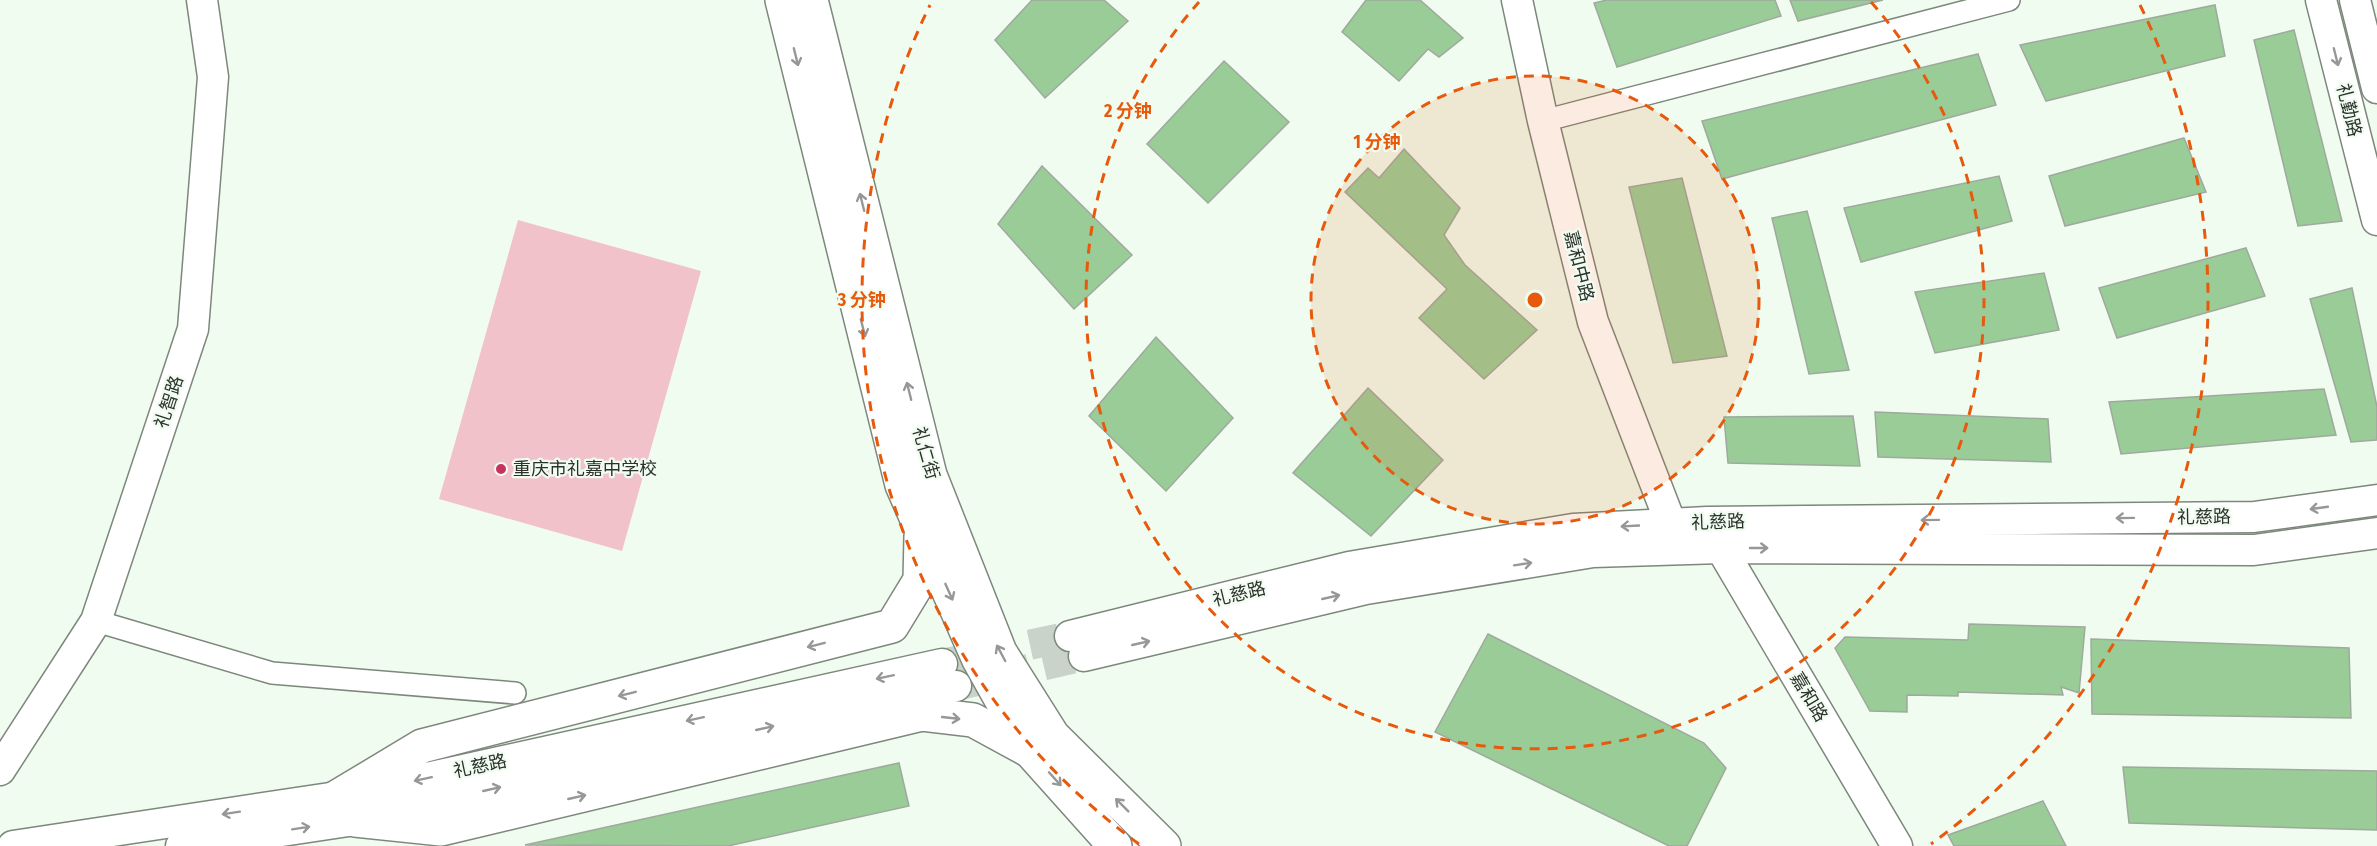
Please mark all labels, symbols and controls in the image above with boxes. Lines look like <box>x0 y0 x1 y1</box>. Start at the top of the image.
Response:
one-way arrow <box>791 47 803 66</box>
one-way arrow <box>2330 47 2342 66</box>
street label: 礼勤路 <box>2332 81 2366 139</box>
text: 2 分钟 <box>1103 100 1152 122</box>
text: 1 分钟 <box>1353 131 1401 153</box>
one-way arrow <box>855 192 867 211</box>
street label: 嘉和中路 <box>1560 228 1598 304</box>
text: 3 分钟 <box>837 289 886 311</box>
centre of rings <box>1525 290 1545 310</box>
one-way arrow <box>858 318 870 337</box>
street label: 礼智路 <box>150 373 188 431</box>
one-way arrow <box>903 382 915 401</box>
street label: 礼仁街 <box>908 424 944 482</box>
place label: 重庆市礼嘉中学校 <box>513 458 657 480</box>
marker: 重庆市礼嘉中学校 <box>494 462 508 476</box>
one-way arrow <box>2310 502 2329 513</box>
street label: 礼慈路 <box>2177 506 2231 528</box>
street label: 礼慈路 <box>1691 510 1745 534</box>
one-way arrow <box>2115 512 2135 524</box>
one-way arrow <box>1920 514 1940 526</box>
one-way arrow <box>1620 521 1640 532</box>
one-way arrow <box>1748 542 1768 554</box>
one-way arrow <box>1512 558 1532 569</box>
street label: 礼慈路 <box>1210 577 1268 611</box>
one-way arrow <box>944 582 955 601</box>
one-way arrow <box>1321 591 1340 603</box>
one-way arrow <box>1131 636 1150 648</box>
one-way arrow <box>807 640 826 652</box>
one-way arrow <box>995 645 1007 663</box>
street label: 嘉和路 <box>1786 668 1832 726</box>
one-way arrow <box>876 671 895 683</box>
one-way arrow <box>618 688 637 700</box>
one-way arrow <box>941 712 961 723</box>
one-way arrow <box>686 713 705 725</box>
one-way arrow <box>755 722 774 734</box>
street label: 礼慈路 <box>451 750 509 782</box>
one-way arrow <box>1048 771 1062 786</box>
one-way arrow <box>413 774 433 785</box>
one-way arrow <box>482 783 502 794</box>
one-way arrow <box>567 790 586 802</box>
one-way arrow <box>1115 797 1129 812</box>
one-way arrow <box>221 808 241 819</box>
one-way arrow <box>291 822 311 833</box>

